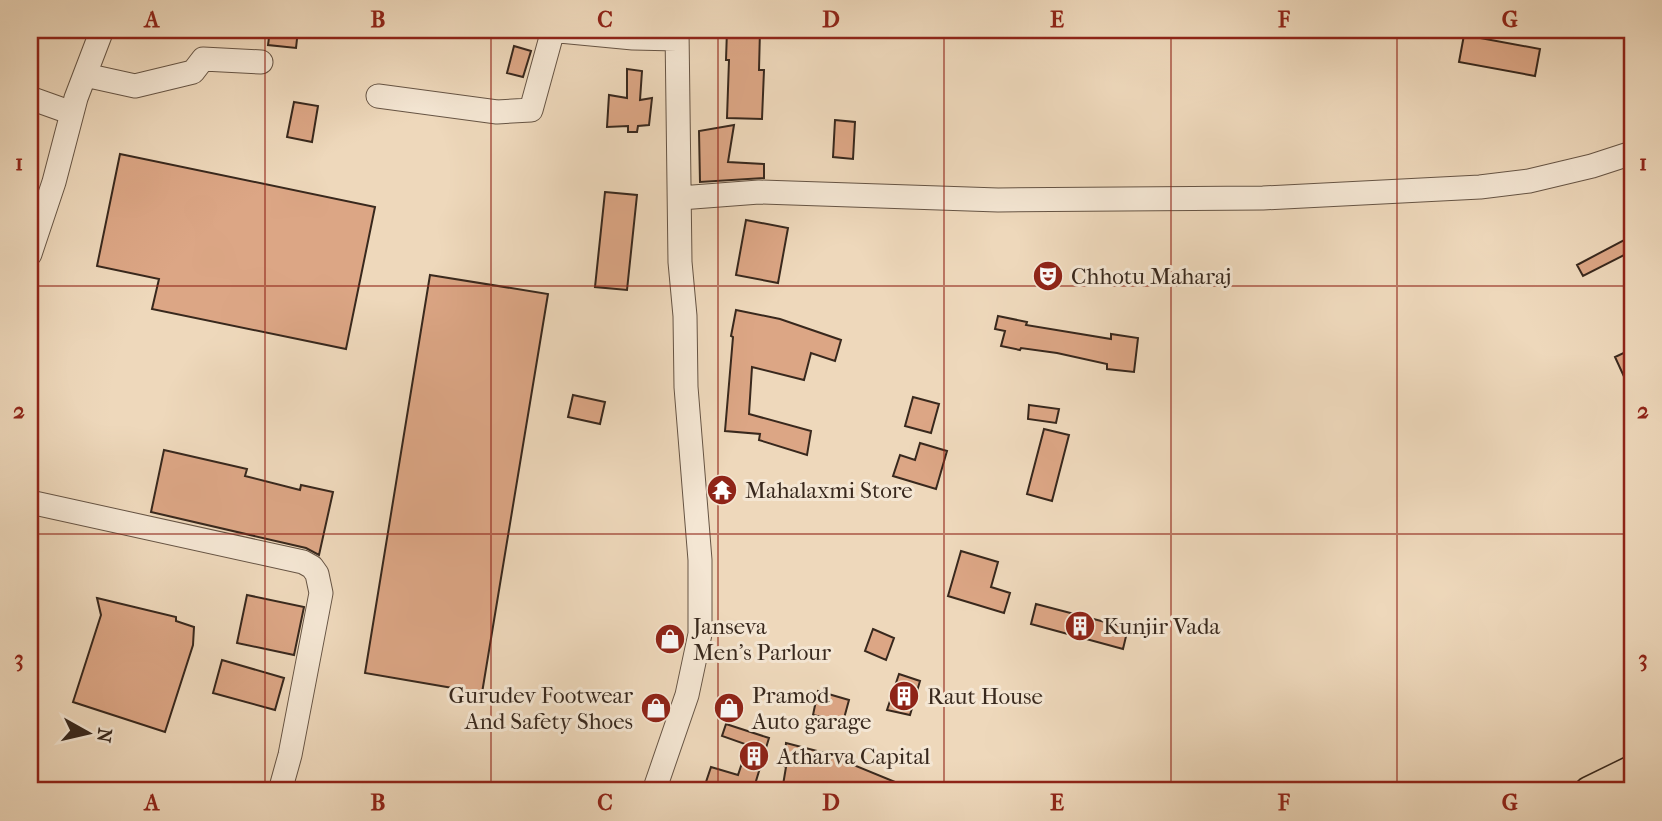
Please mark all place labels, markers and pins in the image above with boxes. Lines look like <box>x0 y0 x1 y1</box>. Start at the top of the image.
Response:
theatre icon: Chhotu Maharaj <box>1031 259 1065 293</box>
place label: Chhotu Maharaj <box>1071 263 1231 290</box>
temple icon: Mahalaxmi Store <box>705 473 739 507</box>
place label: Mahalaxmi Store <box>745 477 913 504</box>
building icon: Kunjir Vada <box>1063 609 1097 643</box>
place label: Janseva Men's Parlour <box>691 613 831 666</box>
place label: Kunjir Vada <box>1103 613 1221 640</box>
shop icon: Janseva Men's Parlour <box>653 622 687 656</box>
building icon: Raut House <box>887 679 921 713</box>
place label: Gurudev Footwear And Safety Shoes <box>449 682 633 735</box>
place label: Pramod Auto garage <box>751 682 871 735</box>
place label: Raut House <box>927 683 1043 710</box>
shop icon: Gurudev Footwear And Safety Shoes <box>639 691 673 725</box>
shop icon: Pramod Auto garage <box>712 691 746 725</box>
building icon: Atharva Capital <box>737 739 771 773</box>
place label: Atharva Capital <box>776 743 931 770</box>

